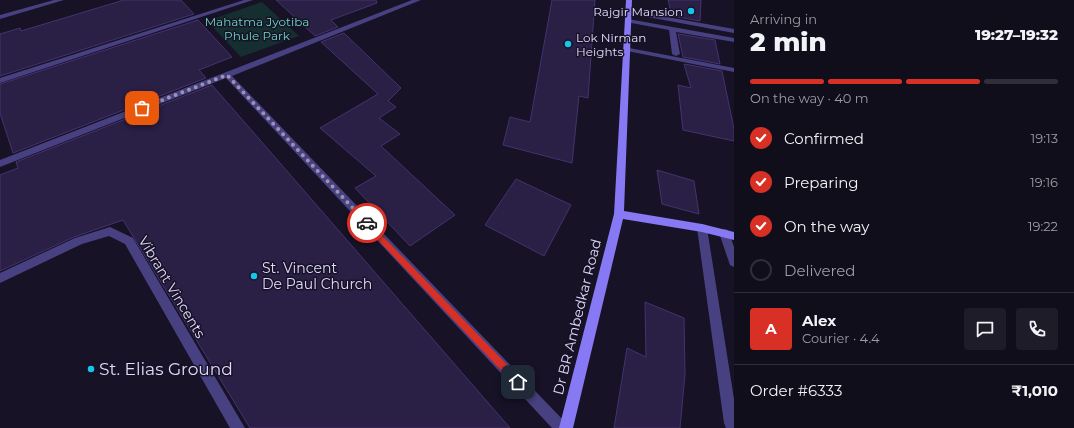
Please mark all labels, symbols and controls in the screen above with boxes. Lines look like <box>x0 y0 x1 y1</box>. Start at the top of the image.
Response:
place label: Rajgir Mansion <box>593 4 683 19</box>
marker: Rajgir Mansion <box>686 6 696 16</box>
text: Arriving in <box>750 11 817 27</box>
park label: Mahatma Jyotiba Phule Park <box>205 14 309 43</box>
text: 19:27–19:32 <box>975 25 1058 44</box>
text: 2 min <box>750 26 827 58</box>
place label: Lok Nirman Heights <box>576 30 646 59</box>
marker: Lok Nirman Heights <box>563 39 573 49</box>
text: On the way · 40 m <box>750 90 869 106</box>
pin <box>125 91 159 125</box>
icon: bag <box>131 97 153 119</box>
icon: check <box>750 127 772 149</box>
text: Confirmed <box>784 129 864 148</box>
text: 19:13 <box>1031 130 1058 146</box>
icon: check <box>750 171 772 193</box>
text: Preparing <box>784 173 859 192</box>
text: 19:16 <box>1030 174 1058 190</box>
courier <box>347 203 387 243</box>
icon: car <box>356 212 378 234</box>
icon: check <box>750 215 772 237</box>
text: On the way <box>784 217 869 236</box>
text: 19:22 <box>1028 218 1058 234</box>
street label: Vibrant Vincents <box>134 233 210 341</box>
street label: Dr BR Ambedkar Road <box>549 237 605 397</box>
place label: St. Vincent De Paul Church <box>262 259 372 293</box>
text: Delivered <box>784 261 856 280</box>
marker: St. Vincent De Paul Church <box>249 271 259 281</box>
button: chat <box>964 308 1006 350</box>
button: phone <box>1016 308 1058 350</box>
text: Alex <box>802 311 836 330</box>
text: A <box>765 319 777 338</box>
text: Courier · 4.4 <box>802 330 880 346</box>
place label: St. Elias Ground <box>99 359 233 379</box>
marker: St. Elias Ground <box>86 364 96 374</box>
pin <box>501 365 535 399</box>
icon: home <box>507 371 529 393</box>
text: Order #6333 <box>750 381 842 400</box>
text: ₹1,010 <box>1011 381 1058 400</box>

